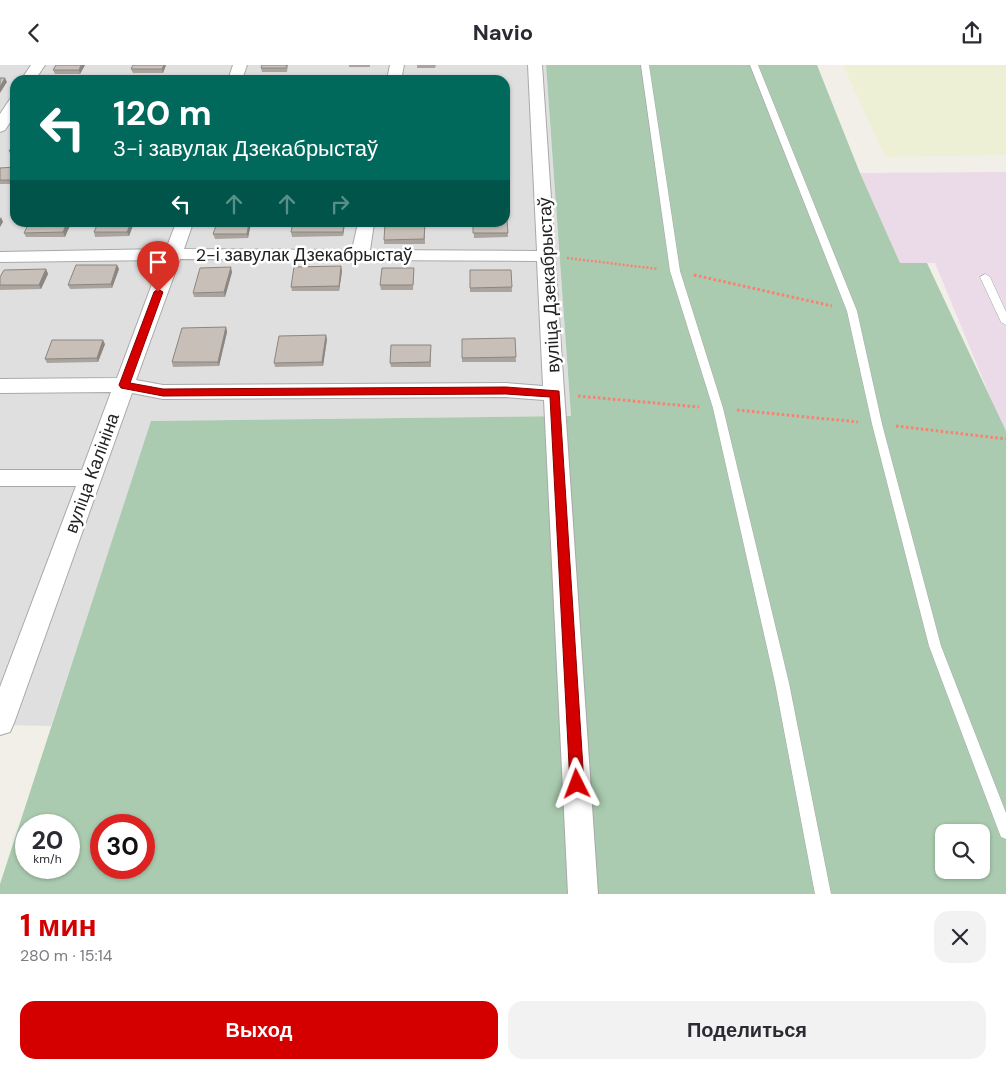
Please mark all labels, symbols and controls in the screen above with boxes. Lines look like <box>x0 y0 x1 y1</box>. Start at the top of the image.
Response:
text: Navio <box>473 18 533 47</box>
icon: back <box>20 19 48 47</box>
icon: share <box>958 19 986 47</box>
text: 120 m <box>113 90 212 136</box>
icon: left <box>30 95 95 160</box>
text: 3-і завулак Дзекабрыстаў <box>113 134 378 163</box>
icon: left <box>167 190 195 218</box>
icon: ahead <box>220 190 248 218</box>
icon: ahead <box>273 190 301 218</box>
icon: right <box>326 190 354 218</box>
street label: вуліца Дзекабрыстаў <box>532 197 566 373</box>
pin <box>137 241 179 292</box>
street label: 2-і завулак Дзекабрыстаў <box>196 243 412 267</box>
icon: arrive <box>144 248 172 276</box>
street label: вуліца Калініна <box>59 409 125 536</box>
position arrow <box>550 757 602 809</box>
speed limit sign: 30 <box>90 814 155 879</box>
text: 20 <box>32 824 63 857</box>
map controls <box>935 824 990 879</box>
button: search <box>935 824 990 879</box>
text: km/h <box>33 851 62 867</box>
text: 1 мин <box>20 906 97 945</box>
button: close <box>934 911 986 963</box>
text: 280 m · 15:14 <box>20 945 113 966</box>
button: Выход <box>20 1001 498 1059</box>
button: Поделиться <box>508 1001 986 1059</box>

